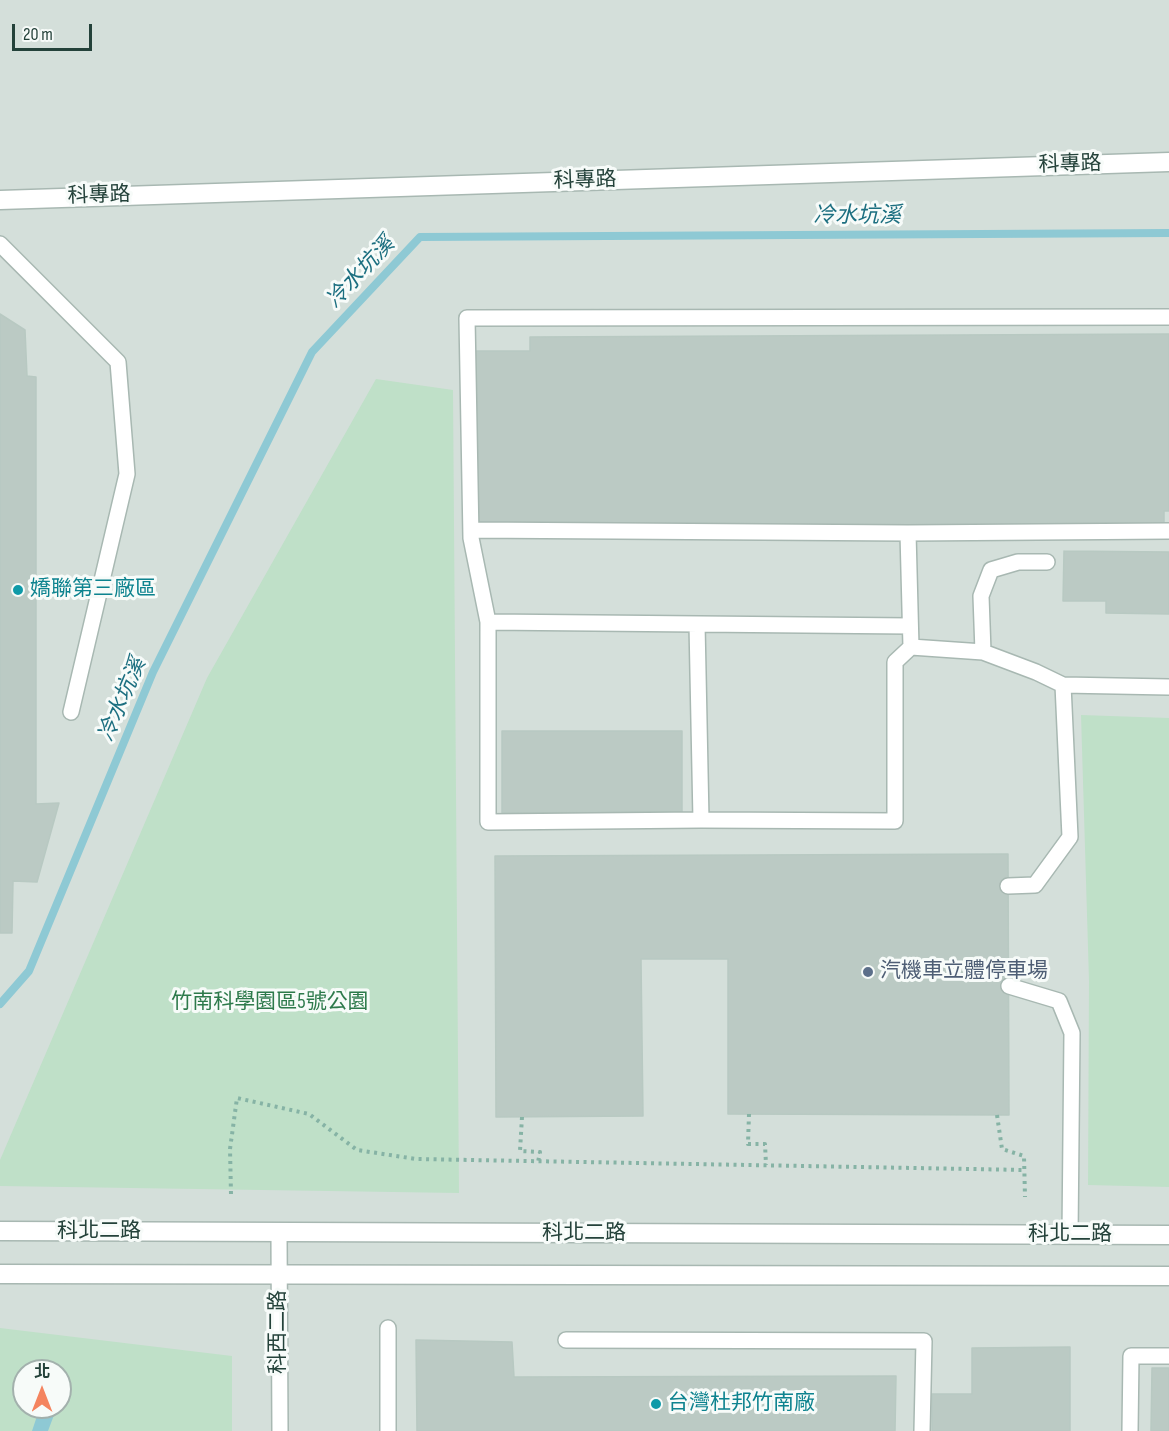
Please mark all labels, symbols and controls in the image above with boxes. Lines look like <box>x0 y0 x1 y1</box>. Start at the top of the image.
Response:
scale bar <box>15 12 94 50</box>
text: 20 m <box>23 24 53 45</box>
street label: 科專路 <box>1038 151 1102 179</box>
street label: 科專路 <box>553 167 617 195</box>
street label: 科專路 <box>67 182 131 210</box>
water label: 冷水坑溪 <box>813 203 901 229</box>
water label: 冷水坑溪 <box>321 232 401 314</box>
place label: 嬌聯第三廠區 <box>30 577 156 603</box>
marker: 嬌聯第三廠區 <box>11 583 25 597</box>
water label: 冷水坑溪 <box>94 654 152 746</box>
place label: 汽機車立體停車場 <box>880 959 1048 985</box>
marker: 汽機車立體停車場 <box>861 965 875 979</box>
park label: 竹南科學園區5號公園 <box>171 990 369 1016</box>
street label: 科北二路 <box>57 1219 141 1245</box>
street label: 科北二路 <box>542 1221 626 1247</box>
street label: 科北二路 <box>1028 1222 1112 1248</box>
street label: 科西二路 <box>266 1290 292 1374</box>
north arrow <box>12 1359 72 1419</box>
text: 北 <box>34 1363 50 1382</box>
place label: 台灣杜邦竹南廠 <box>668 1391 815 1417</box>
marker: 台灣杜邦竹南廠 <box>649 1397 663 1411</box>

